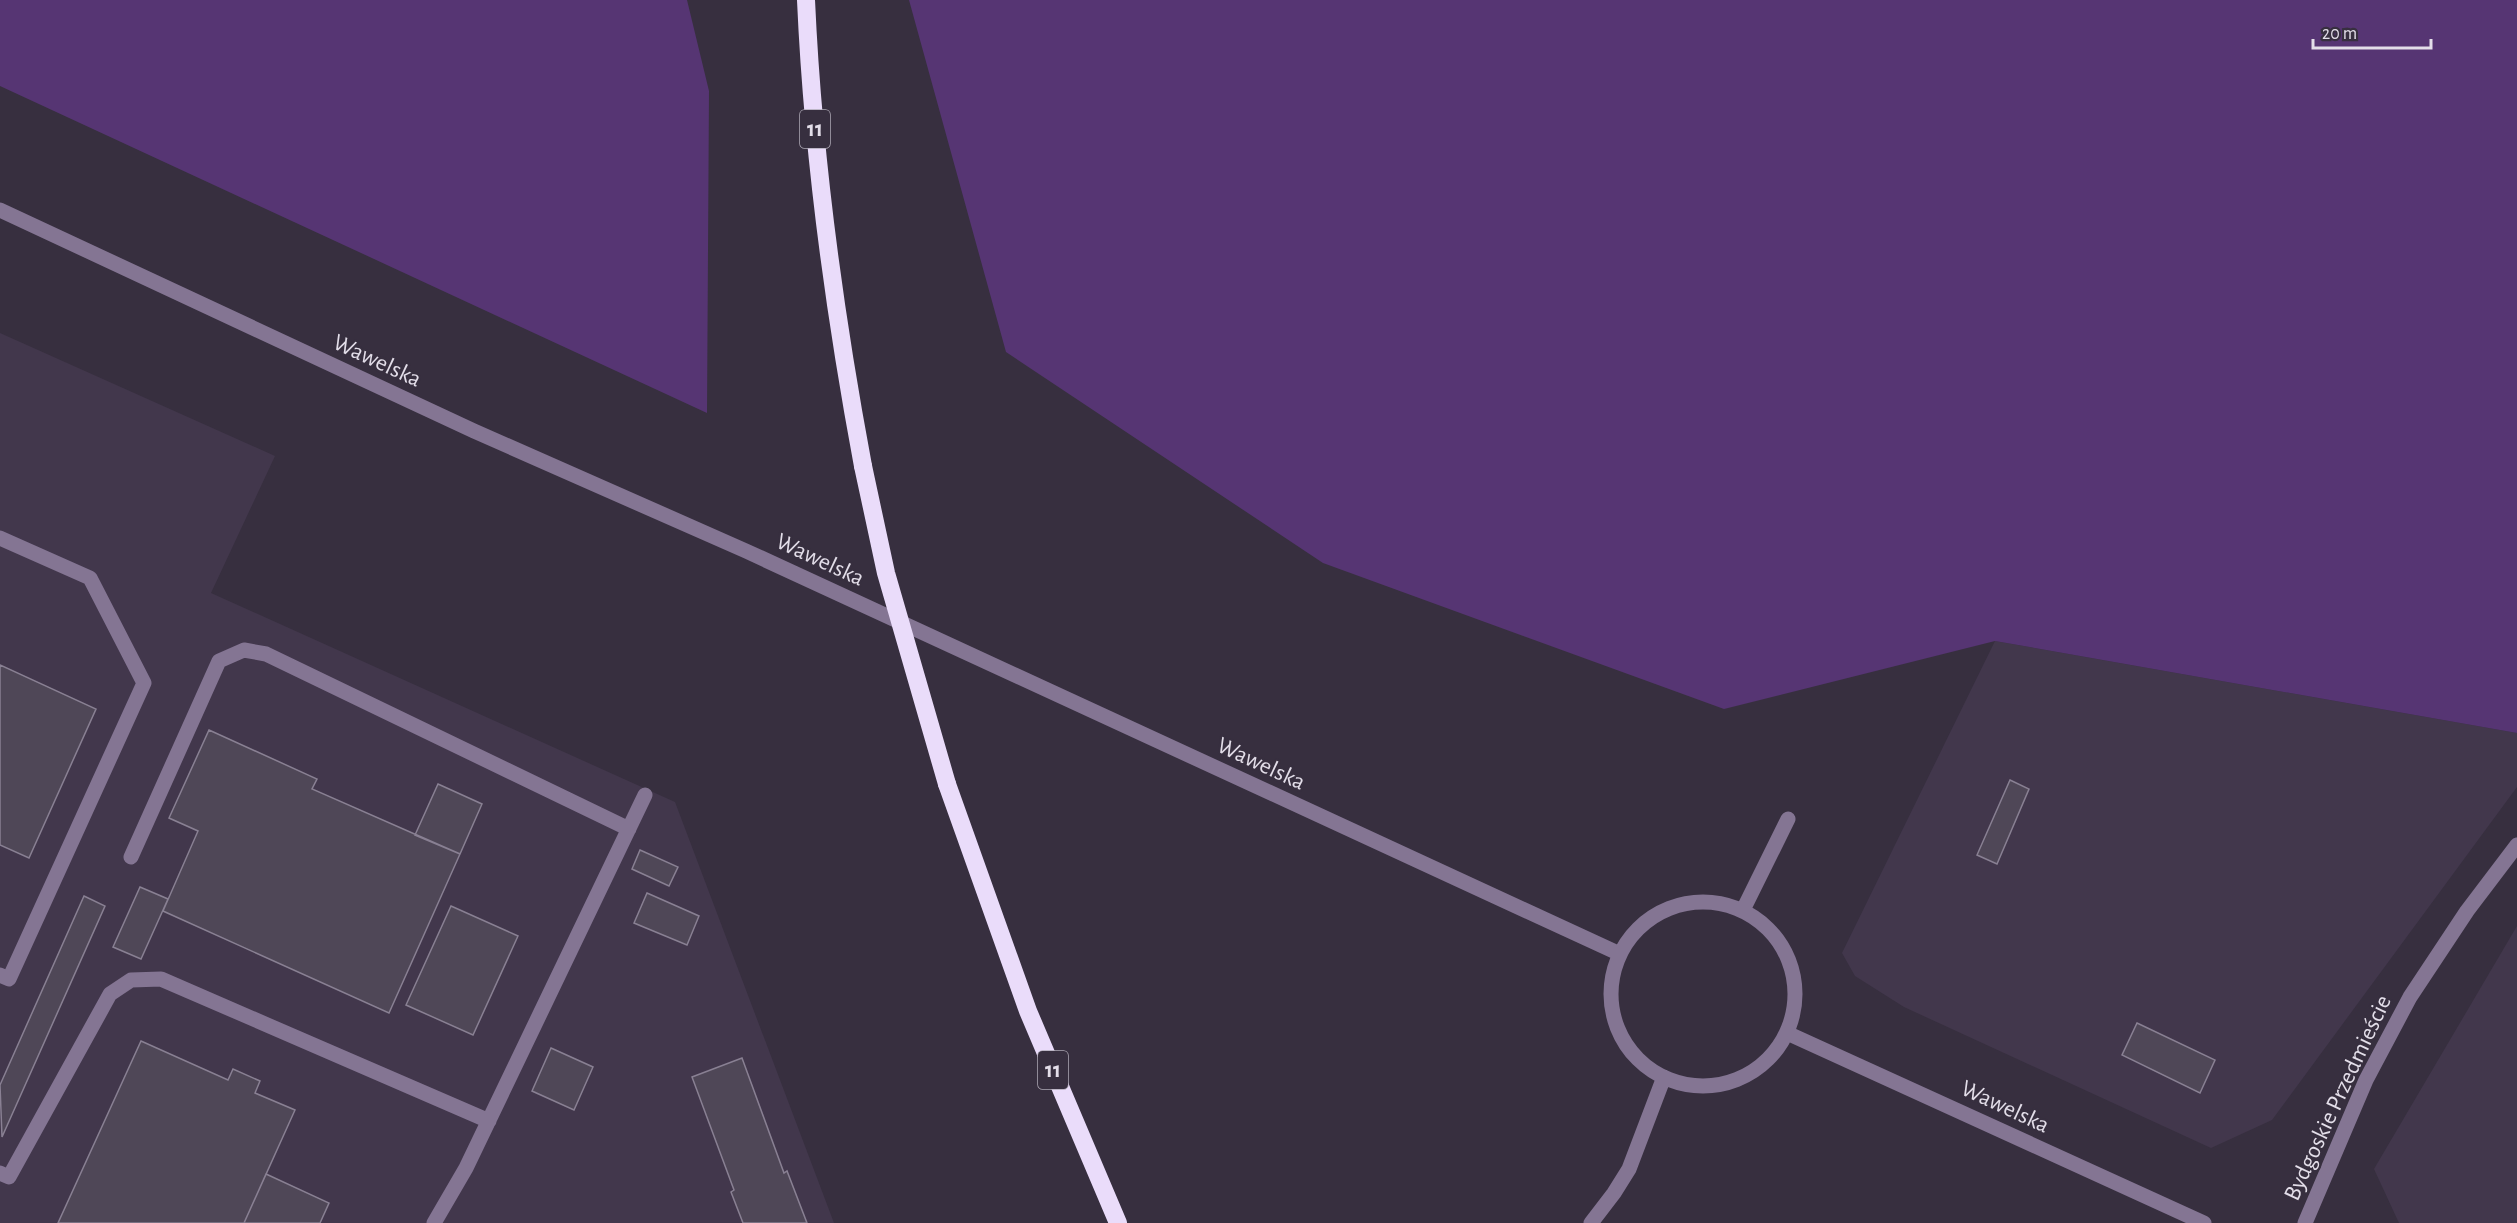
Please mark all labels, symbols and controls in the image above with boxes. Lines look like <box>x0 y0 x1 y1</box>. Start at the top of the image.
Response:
scale bar <box>2313 12 2432 50</box>
text: 20 m <box>2322 25 2357 43</box>
road number: 11 <box>800 110 830 148</box>
street label: Wawelska <box>329 330 425 392</box>
street label: Wawelska <box>772 529 868 591</box>
street label: Wawelska <box>1213 733 1309 795</box>
street label: Bydgoskie Przedmieście <box>2280 992 2396 1204</box>
road number: 11 <box>1038 1051 1068 1089</box>
street label: Wawelska <box>1957 1076 2053 1138</box>

